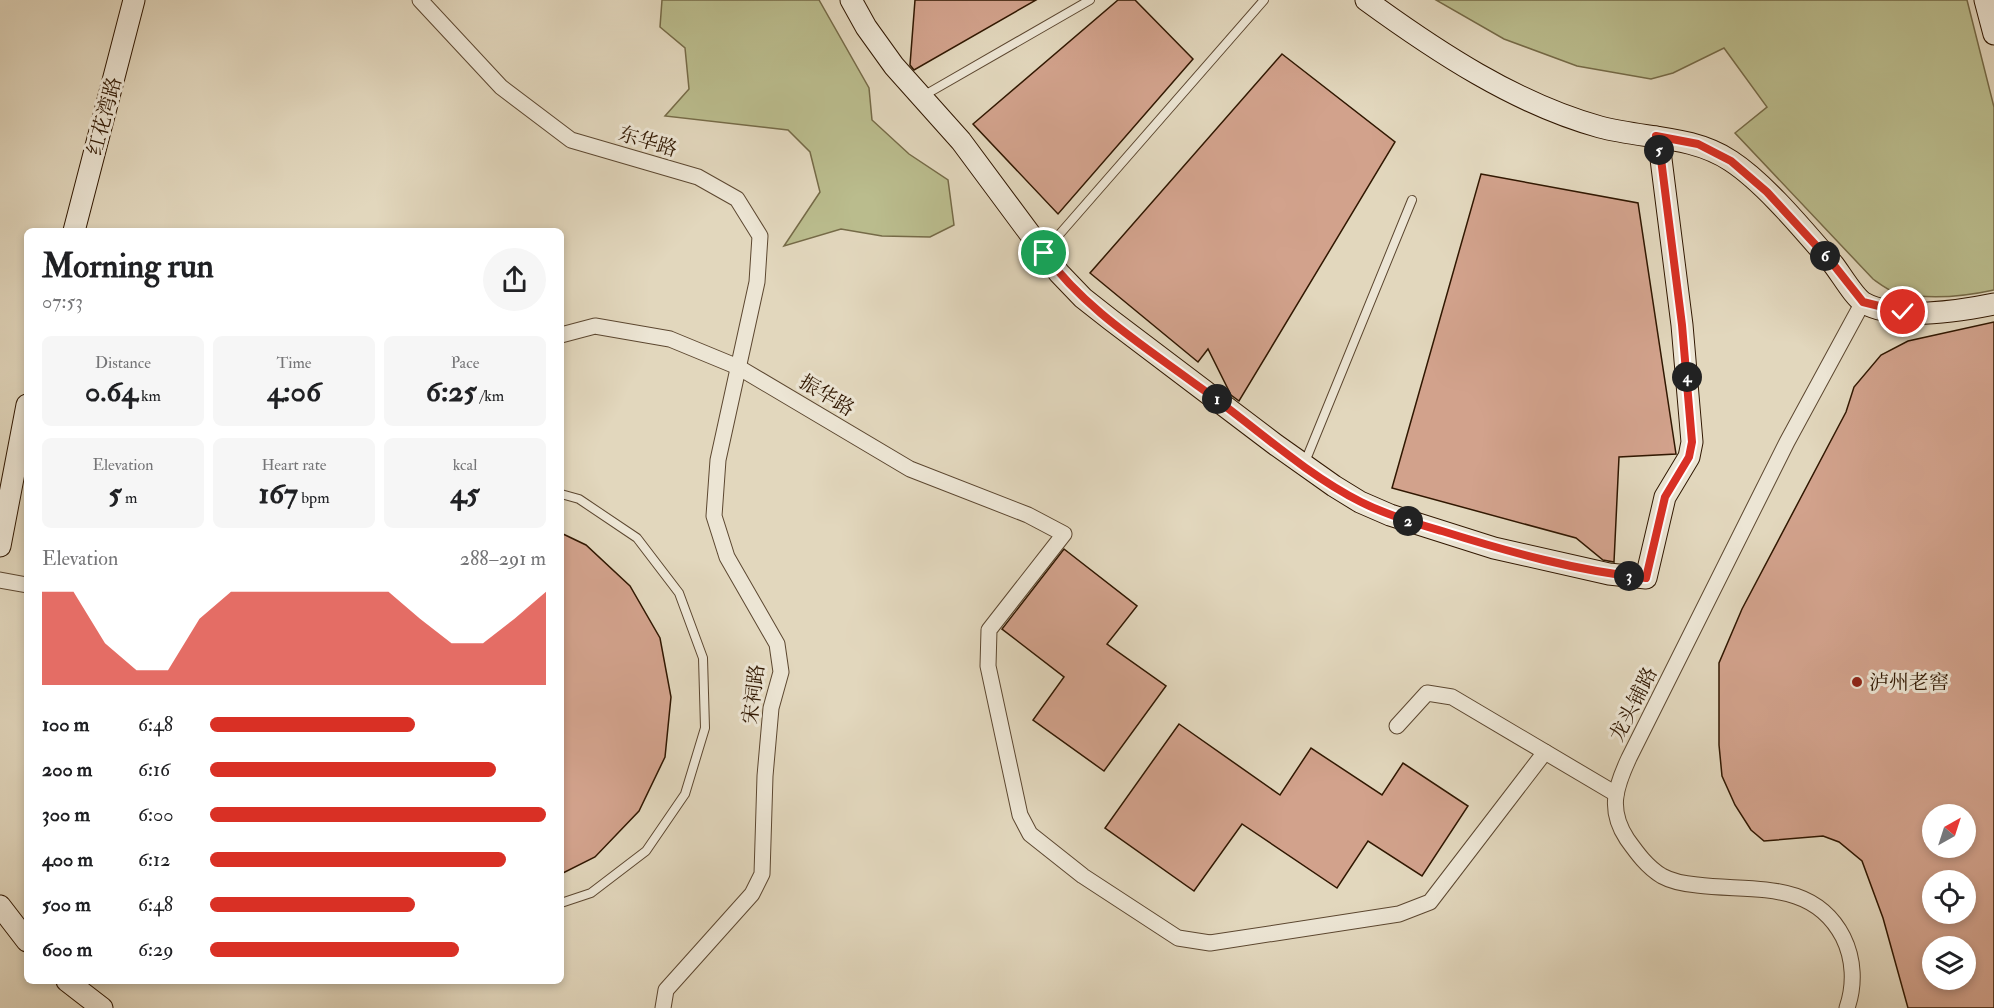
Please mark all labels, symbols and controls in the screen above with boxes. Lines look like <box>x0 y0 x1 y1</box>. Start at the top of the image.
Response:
street label: 红花湾路 <box>82 74 127 158</box>
street label: 东华路 <box>616 121 680 162</box>
pin: 5 <box>1644 135 1674 165</box>
text: 5 <box>1655 140 1663 160</box>
pin <box>1018 227 1069 278</box>
icon: arrive <box>1027 236 1060 269</box>
pin: 6 <box>1810 241 1840 271</box>
text: Morning run <box>42 246 214 287</box>
text: 6 <box>1821 246 1829 266</box>
button: share <box>483 248 546 311</box>
pin <box>1877 286 1928 337</box>
text: 07:53 <box>42 289 83 314</box>
icon: check <box>1886 295 1919 328</box>
text: Distance <box>95 353 151 373</box>
text: Time <box>277 353 311 373</box>
text: Pace <box>451 353 479 373</box>
pin: 4 <box>1672 362 1702 392</box>
text: 4 <box>1683 367 1691 387</box>
street label: 振华路 <box>795 369 859 422</box>
text: 0.64 <box>85 373 138 410</box>
text: 4:06 <box>267 373 321 410</box>
text: 6:25 <box>426 373 477 410</box>
pin: 1 <box>1202 384 1232 414</box>
text: km <box>138 386 161 406</box>
text: /km <box>477 386 504 406</box>
text: 1 <box>1214 389 1220 409</box>
text: Elevation <box>93 455 153 475</box>
text: Heart rate <box>261 455 327 475</box>
text: kcal <box>453 455 477 475</box>
text: 5 <box>109 475 122 512</box>
text: 167 <box>258 475 298 512</box>
text: 45 <box>450 475 480 512</box>
text: m <box>122 488 137 508</box>
text: bpm <box>298 488 330 508</box>
pin: 2 <box>1393 506 1423 536</box>
text: 2 <box>1404 511 1412 531</box>
text: Elevation <box>42 546 118 571</box>
text: 288–291 m <box>460 546 546 571</box>
pin: 3 <box>1614 561 1644 591</box>
text: 3 <box>1626 566 1632 586</box>
street label: 宋祠路 <box>737 663 770 725</box>
street label: 龙头铺路 <box>1604 663 1663 746</box>
place label: 泸州老窖 <box>1869 670 1949 695</box>
marker: 泸州老窖 <box>1850 675 1864 689</box>
text: 100 m <box>42 712 89 737</box>
text: 6:48 <box>138 712 173 737</box>
text: 200 m <box>42 757 92 782</box>
text: 6:16 <box>138 757 170 782</box>
text: 300 m <box>42 802 90 827</box>
text: 6:00 <box>138 802 174 827</box>
north arrow <box>1922 804 1976 858</box>
map controls <box>1922 804 1976 990</box>
text: 400 m <box>42 847 93 872</box>
text: 6:12 <box>138 847 170 872</box>
button: locate <box>1922 870 1976 924</box>
text: 500 m <box>42 892 91 917</box>
text: 6:48 <box>138 892 173 917</box>
button: layers <box>1922 936 1976 990</box>
text: 600 m <box>42 937 92 962</box>
text: 6:29 <box>138 937 173 962</box>

